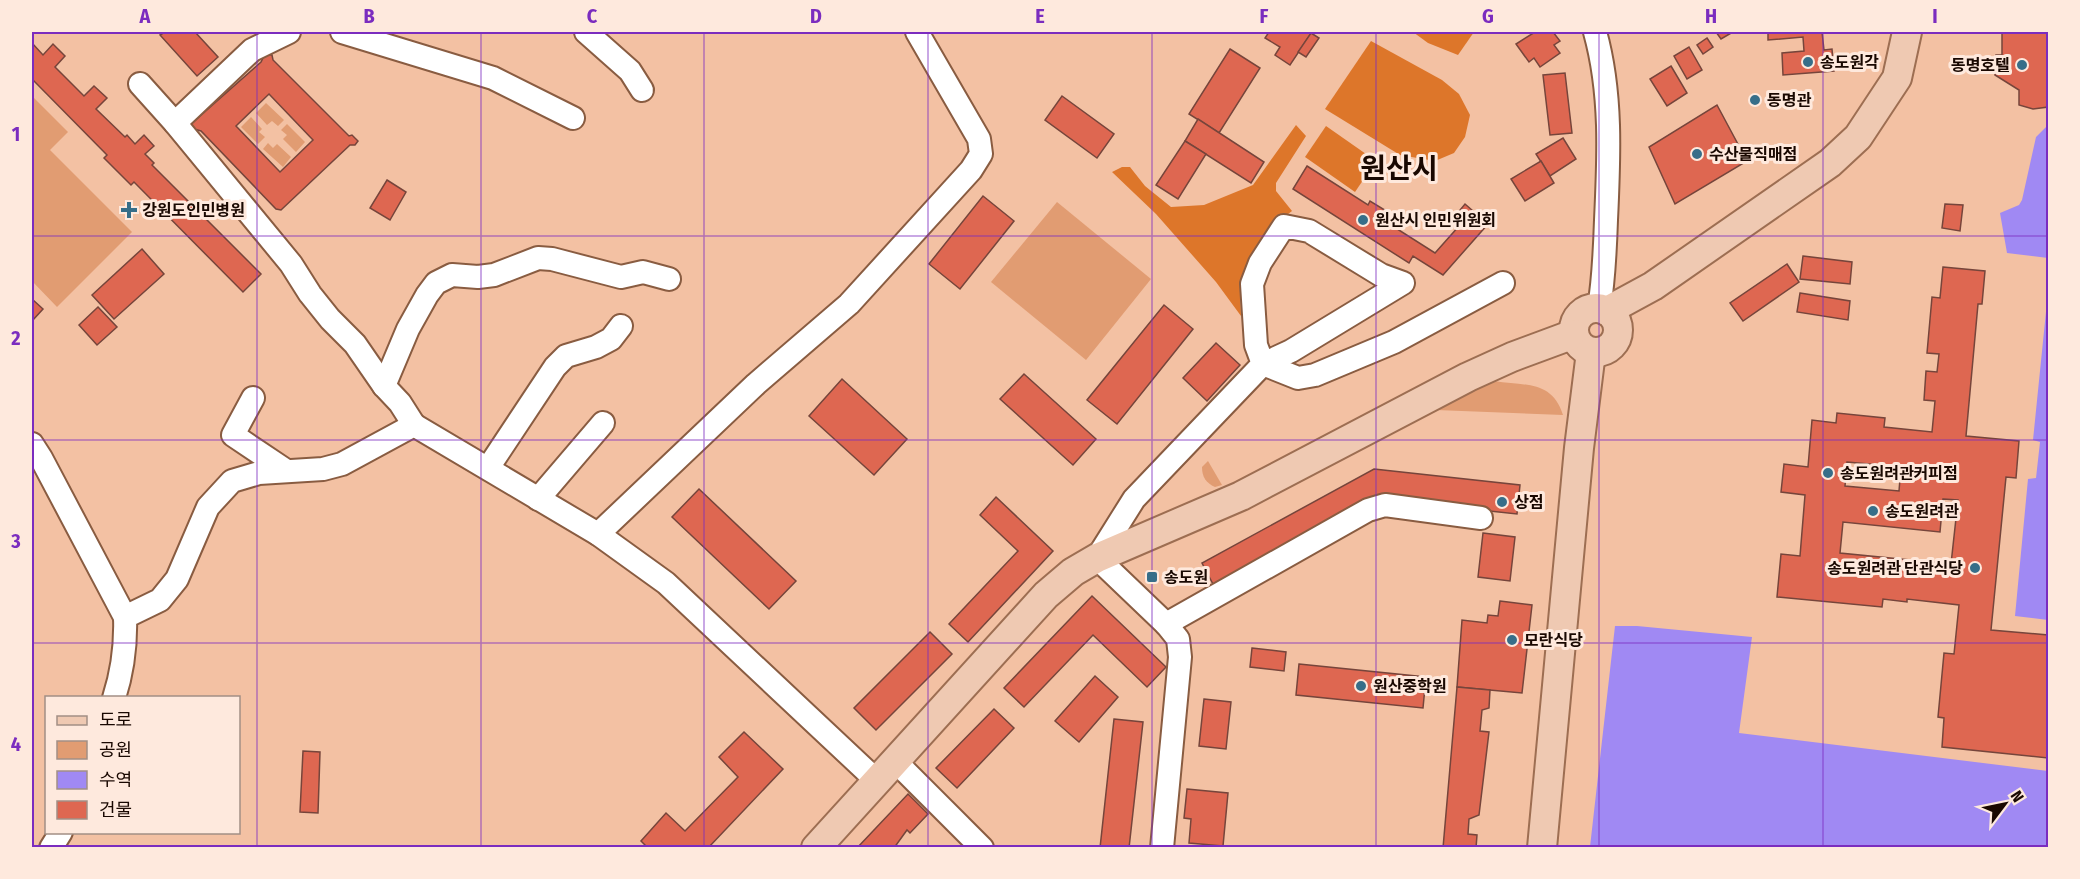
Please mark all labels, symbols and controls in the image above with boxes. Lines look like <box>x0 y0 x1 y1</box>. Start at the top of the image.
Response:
text: A <box>139 4 152 28</box>
text: B <box>363 4 375 28</box>
text: C <box>587 4 598 28</box>
text: D <box>810 4 822 28</box>
text: E <box>1035 4 1045 28</box>
text: F <box>1260 4 1269 28</box>
text: G <box>1482 4 1494 28</box>
text: H <box>1705 4 1717 28</box>
text: I <box>1932 4 1938 28</box>
place label: 송도원각 <box>1820 53 1879 72</box>
marker: 송도원각 <box>1801 55 1815 69</box>
place label: 동명호텔 <box>1951 56 2010 75</box>
marker: 동명호텔 <box>2015 58 2029 72</box>
place label: 동명관 <box>1767 91 1811 110</box>
marker: 동명관 <box>1748 93 1762 107</box>
text: 1 <box>12 122 20 146</box>
place label: 수산물직매점 <box>1709 145 1797 164</box>
marker: 수산물직매점 <box>1690 147 1704 161</box>
district label: 원산시 <box>1360 152 1438 185</box>
marker: 강원도인민병원 <box>120 201 138 219</box>
place label: 강원도인민병원 <box>142 201 245 220</box>
place label: 원산시 인민위원회 <box>1375 211 1496 230</box>
marker: 원산시 인민위원회 <box>1356 213 1370 227</box>
text: 2 <box>10 326 21 350</box>
place label: 송도원려관커피점 <box>1840 464 1958 483</box>
marker: 송도원려관커피점 <box>1821 466 1835 480</box>
place label: 상점 <box>1514 493 1543 512</box>
marker: 상점 <box>1495 495 1509 509</box>
place label: 송도원려관 <box>1885 502 1959 521</box>
marker: 송도원려관 <box>1866 504 1880 518</box>
text: 3 <box>10 529 21 553</box>
place label: 송도원려관 단관식당 <box>1827 559 1963 578</box>
marker: 송도원려관 단관식당 <box>1968 561 1982 575</box>
place label: 송도원 <box>1164 568 1208 587</box>
marker: 송도원 <box>1145 570 1159 584</box>
place label: 모란식당 <box>1524 631 1583 650</box>
marker: 모란식당 <box>1505 633 1519 647</box>
place label: 원산중학원 <box>1373 677 1447 696</box>
marker: 원산중학원 <box>1354 679 1368 693</box>
legend <box>45 696 240 834</box>
text: 도로 <box>99 709 132 731</box>
text: 4 <box>11 732 21 756</box>
text: 공원 <box>99 739 132 761</box>
text: 수역 <box>99 769 132 791</box>
north arrow <box>1975 774 2035 834</box>
text: N <box>2007 787 2028 805</box>
text: 건물 <box>99 799 132 821</box>

